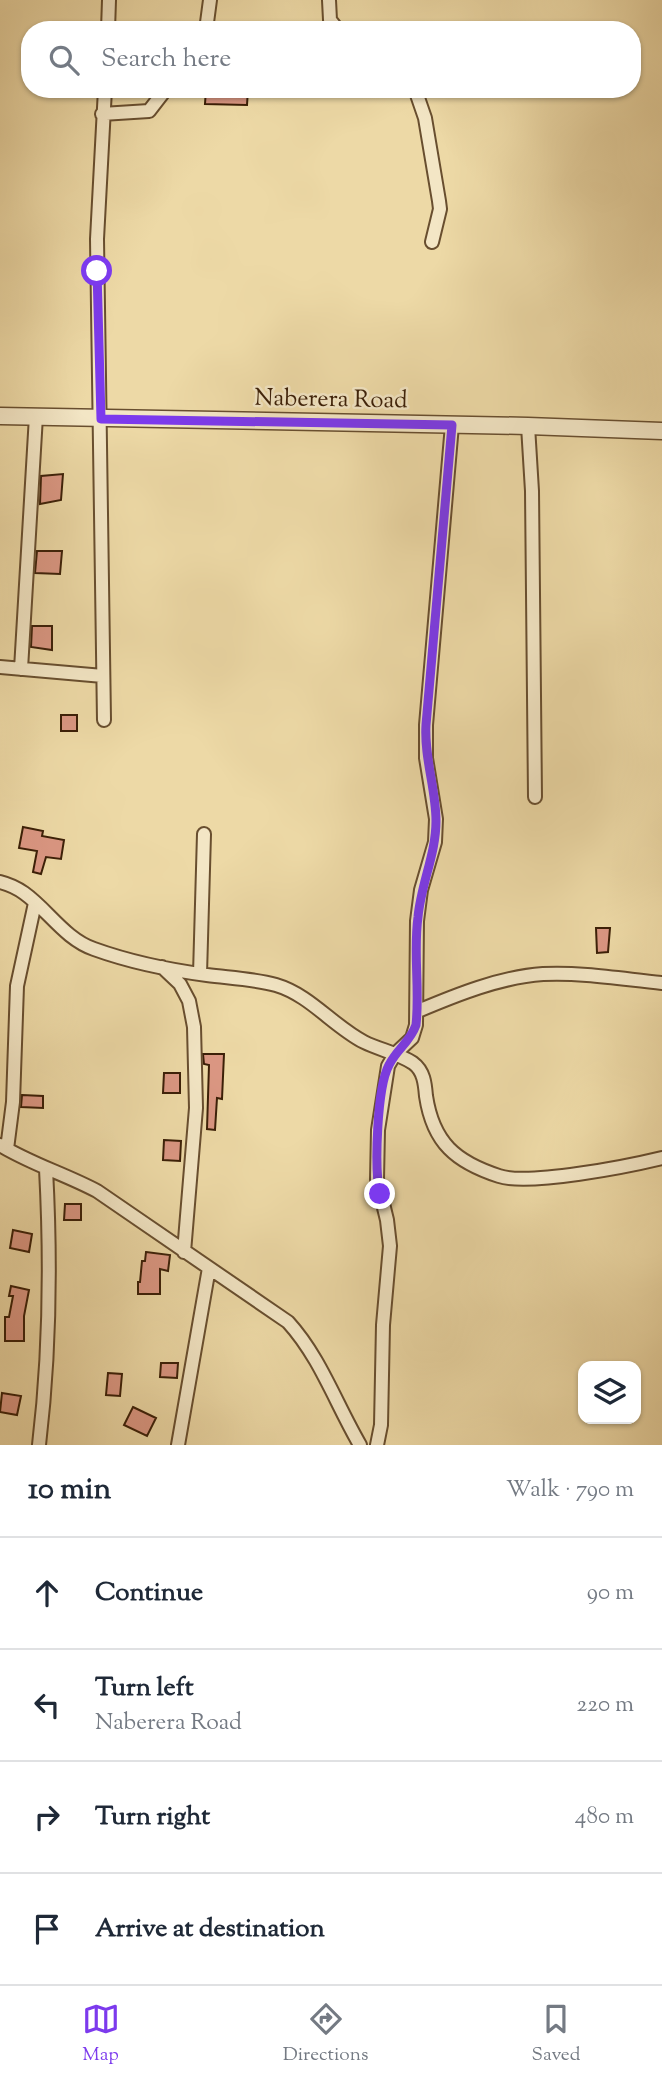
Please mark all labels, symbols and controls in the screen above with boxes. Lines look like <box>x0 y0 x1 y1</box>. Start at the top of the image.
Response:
search box <box>21 21 641 98</box>
icon: search <box>45 41 83 79</box>
text: Search here <box>101 41 231 78</box>
route start <box>81 255 112 286</box>
street label: Naberera Road <box>254 382 408 418</box>
route end <box>364 1178 395 1209</box>
map controls <box>578 1361 641 1424</box>
button: layers <box>578 1361 641 1424</box>
text: 10 min <box>28 1469 111 1512</box>
text: Walk · 790 m <box>506 1474 634 1507</box>
icon: ahead <box>28 1574 66 1612</box>
text: Continue <box>95 1575 203 1612</box>
text: 90 m <box>587 1577 634 1610</box>
text: Turn left <box>95 1670 194 1707</box>
icon: left <box>28 1686 66 1724</box>
text: 220 m <box>576 1689 634 1722</box>
text: Naberera Road <box>95 1707 242 1740</box>
icon: right <box>28 1798 66 1836</box>
text: Turn right <box>95 1799 210 1836</box>
text: 480 m <box>575 1801 634 1834</box>
icon: arrive <box>28 1910 66 1948</box>
text: Arrive at destination <box>95 1911 325 1948</box>
tab: Map <box>82 2000 120 2069</box>
tab: Directions <box>283 2000 368 2069</box>
tab: Saved <box>532 2000 580 2069</box>

